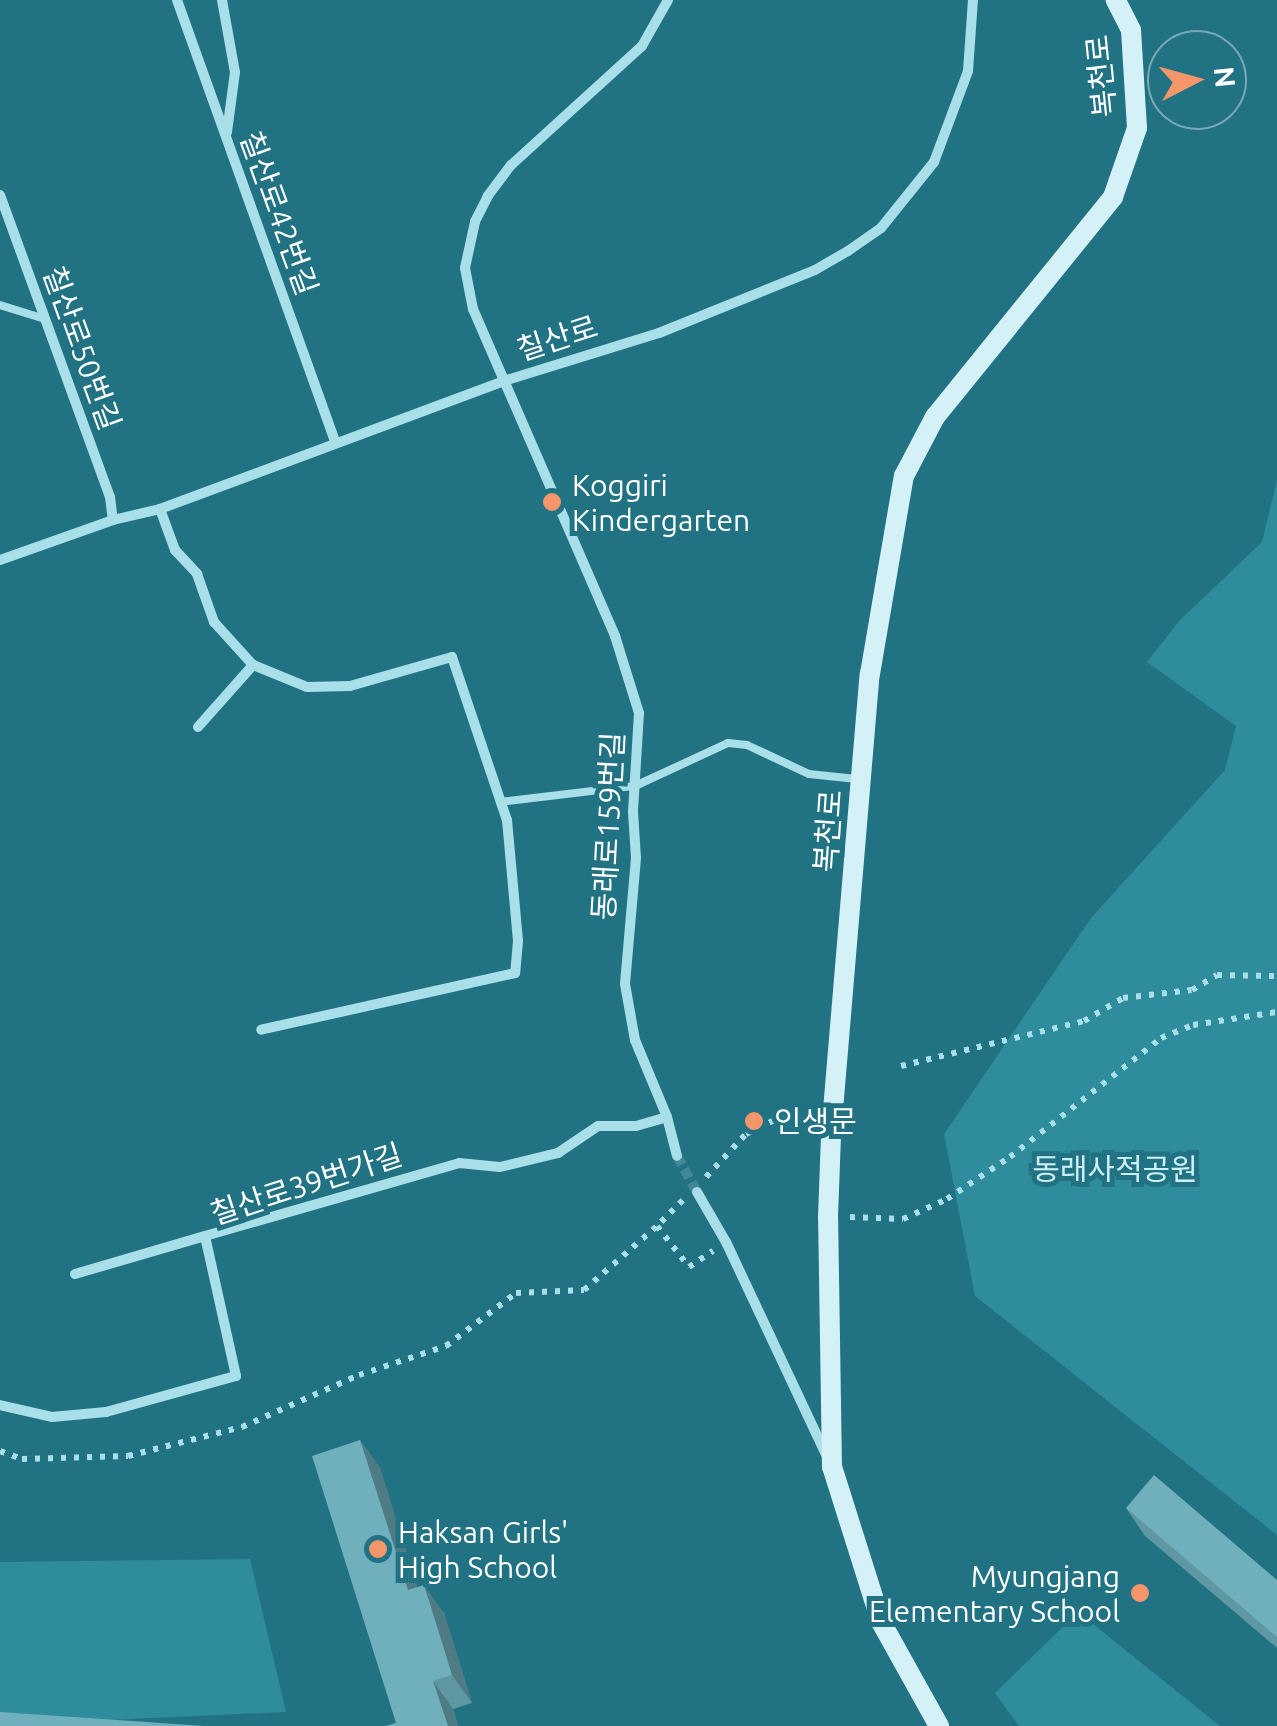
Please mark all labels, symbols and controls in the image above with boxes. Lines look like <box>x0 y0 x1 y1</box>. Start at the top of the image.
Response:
north arrow <box>1147 30 1247 130</box>
street label: 복천로 <box>1079 33 1123 119</box>
text: N <box>1209 65 1242 89</box>
street label: 칠산로42번길 <box>233 126 325 300</box>
street label: 칠산로50번길 <box>36 261 128 435</box>
street label: 칠산로 <box>512 308 602 368</box>
place label: Koggiri Kindergarten <box>572 467 750 538</box>
marker: Koggiri Kindergarten <box>541 491 563 513</box>
street label: 동래로159번길 <box>585 731 631 921</box>
street label: 복천로 <box>807 788 849 874</box>
place label: 인생문 <box>774 1103 857 1139</box>
marker: 인생문 <box>743 1110 765 1132</box>
street label: 칠산로39번가길 <box>206 1136 406 1232</box>
park label: 동래사적공원 <box>1032 1151 1198 1187</box>
place label: Haksan Girls' High School <box>398 1514 568 1584</box>
marker: Haksan Girls' High School <box>367 1538 389 1560</box>
place label: Myungjang Elementary School <box>869 1558 1120 1628</box>
marker: Myungjang Elementary School <box>1129 1582 1151 1604</box>

